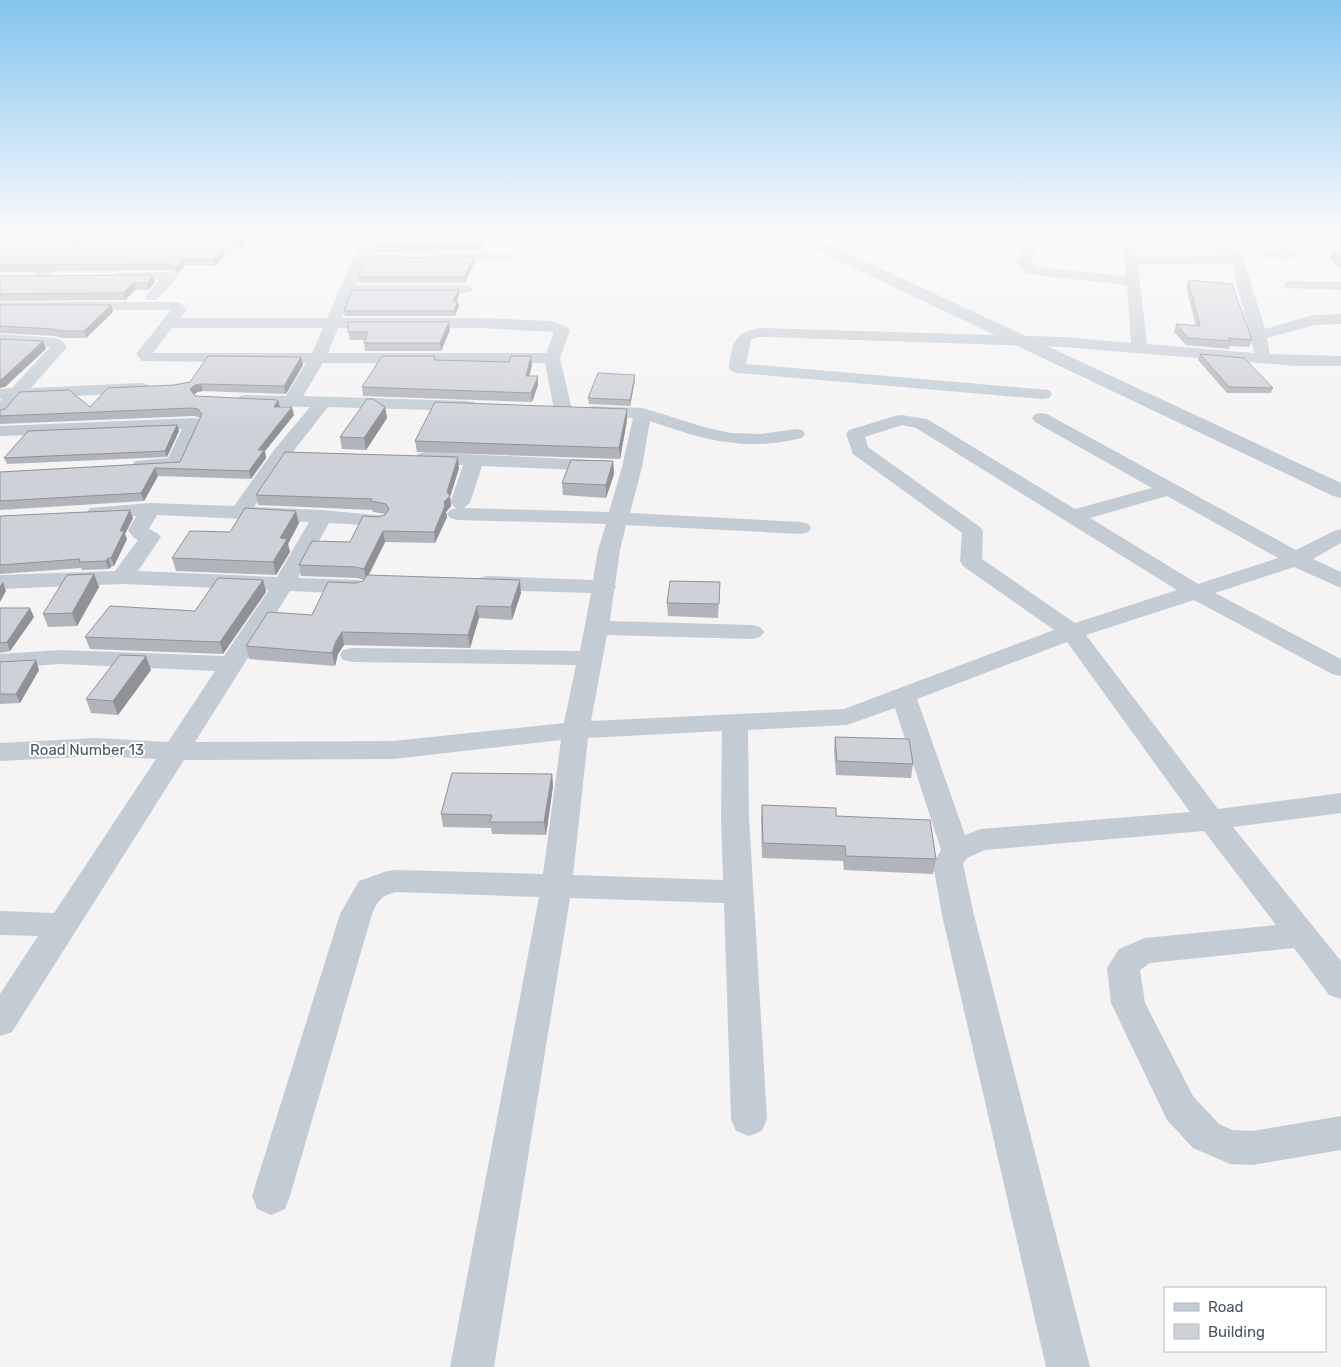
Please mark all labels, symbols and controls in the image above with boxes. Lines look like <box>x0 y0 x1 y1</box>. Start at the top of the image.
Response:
street label: Road Number 13 <box>30 741 144 759</box>
legend <box>1164 1287 1326 1352</box>
text: Road <box>1208 1298 1244 1316</box>
text: Building <box>1208 1323 1265 1341</box>

